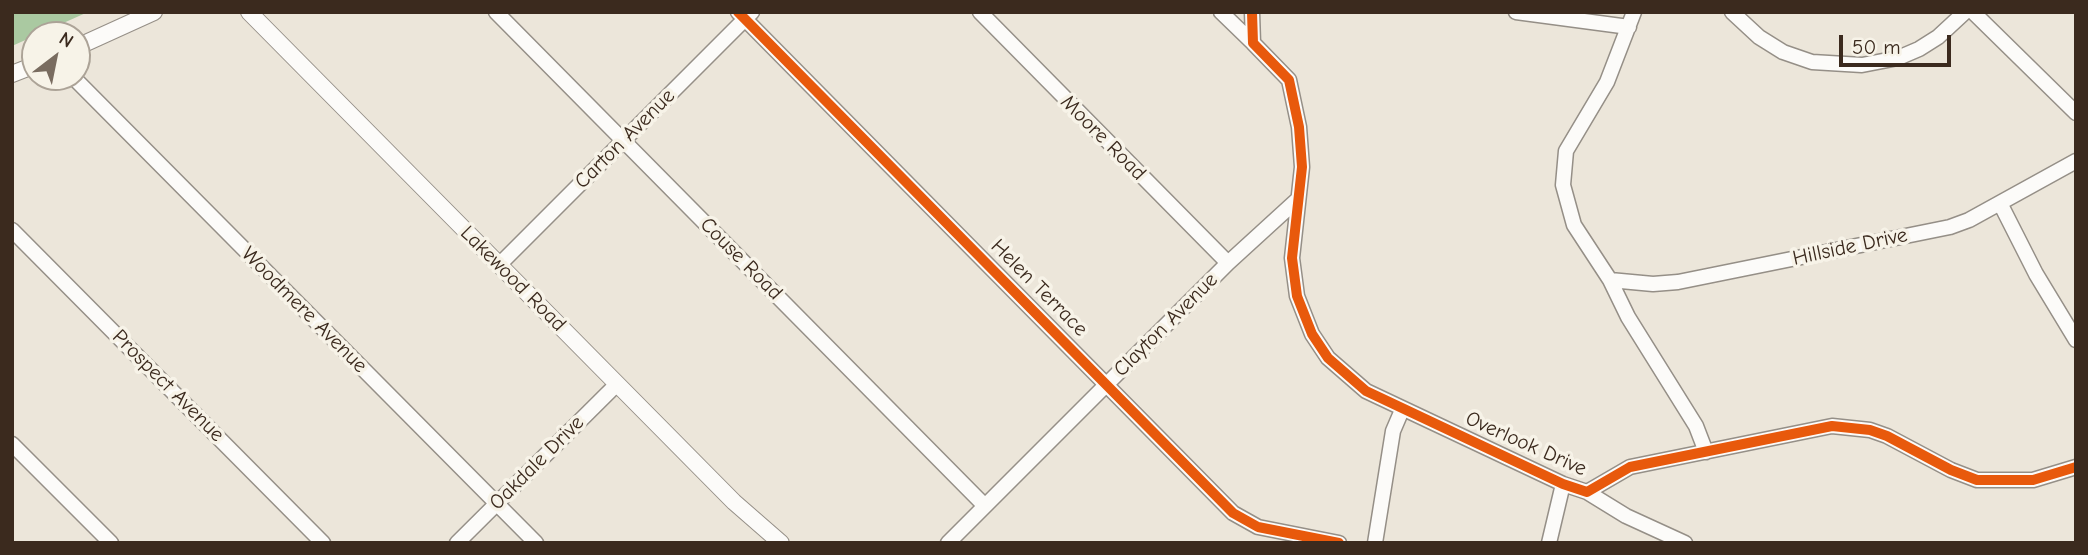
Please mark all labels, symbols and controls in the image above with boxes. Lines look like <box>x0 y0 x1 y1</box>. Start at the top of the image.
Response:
north arrow <box>21 21 91 91</box>
scale bar <box>1843 21 1955 65</box>
text: N <box>55 27 77 52</box>
text: 50 m <box>1852 35 1901 59</box>
street label: Carton Avenue <box>570 84 680 194</box>
street label: Moore Road <box>1055 90 1151 186</box>
street label: Couse Road <box>695 213 787 305</box>
street label: Lakewood Road <box>455 221 571 337</box>
street label: Hillside Drive <box>1790 223 1910 271</box>
street label: Helen Terrace <box>985 234 1093 342</box>
street label: Woodmere Avenue <box>236 242 372 378</box>
street label: Clayton Avenue <box>1109 268 1223 382</box>
street label: Prospect Avenue <box>107 325 229 447</box>
street label: Overlook Drive <box>1462 406 1590 482</box>
street label: Oakdale Drive <box>484 410 590 516</box>

